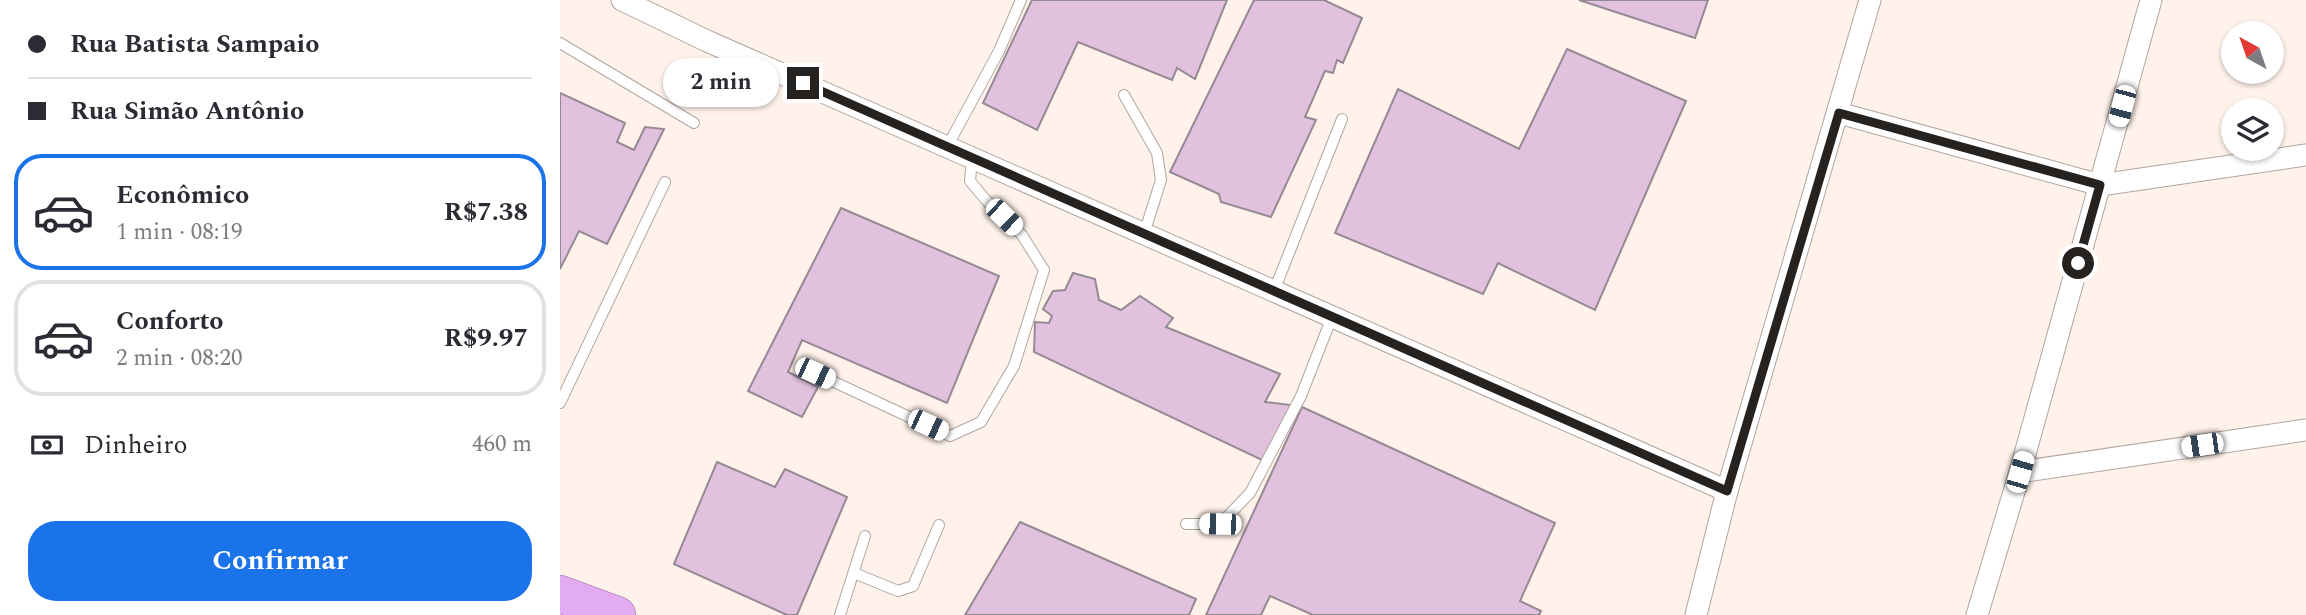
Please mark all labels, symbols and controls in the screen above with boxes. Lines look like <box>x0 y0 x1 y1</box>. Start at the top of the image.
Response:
north arrow <box>2221 21 2284 84</box>
map controls <box>2221 21 2284 161</box>
text: Rua Batista Sampaio <box>70 24 319 64</box>
callout: 2 min <box>663 58 778 108</box>
text: 2 min <box>690 65 752 100</box>
route end <box>787 67 819 99</box>
car <box>2107 83 2138 129</box>
text: Rua Simão Antônio <box>70 91 304 131</box>
button: layers <box>2221 98 2284 161</box>
text: Econômico <box>116 175 249 215</box>
icon: car <box>32 181 95 244</box>
text: R$7.38 <box>444 192 528 232</box>
car <box>982 195 1027 239</box>
text: 1 min · 08:19 <box>116 215 243 250</box>
route start <box>2062 247 2094 279</box>
text: Conforto <box>116 301 224 341</box>
icon: car <box>32 307 95 370</box>
text: R$9.97 <box>444 318 528 358</box>
text: 2 min · 08:20 <box>116 341 243 376</box>
car <box>792 355 839 391</box>
car <box>905 407 952 443</box>
text: Dinheiro <box>84 425 188 465</box>
icon: cash <box>28 426 66 464</box>
text: 460 m <box>472 427 532 462</box>
car <box>2180 432 2225 458</box>
car <box>2005 449 2036 495</box>
car <box>1199 513 1242 535</box>
button: Confirmar <box>28 521 532 601</box>

